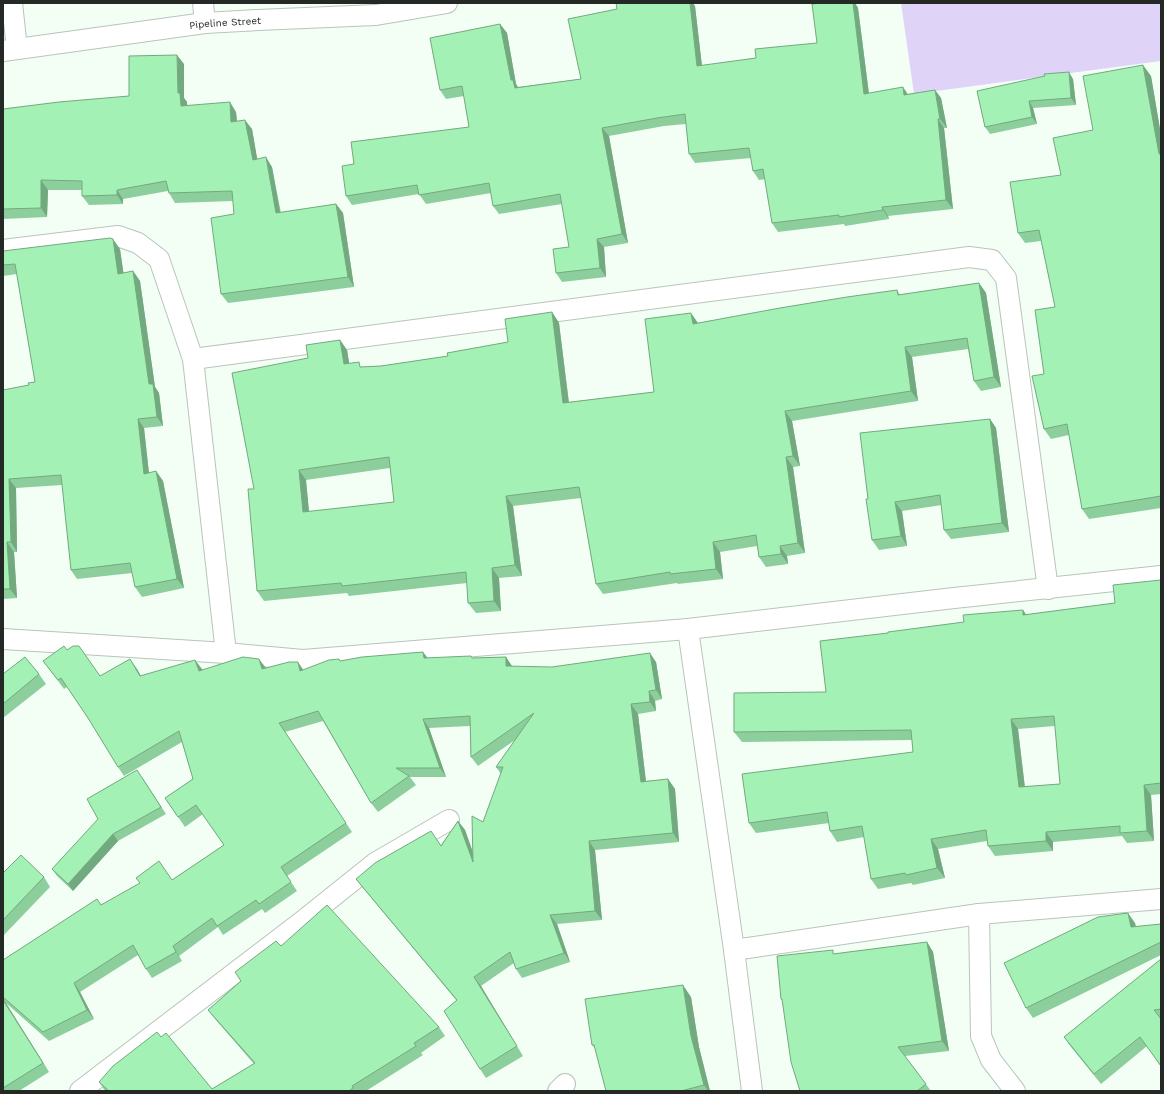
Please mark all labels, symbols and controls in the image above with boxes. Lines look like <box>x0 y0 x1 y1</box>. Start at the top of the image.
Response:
street label: Pipeline Street <box>188 14 262 31</box>

